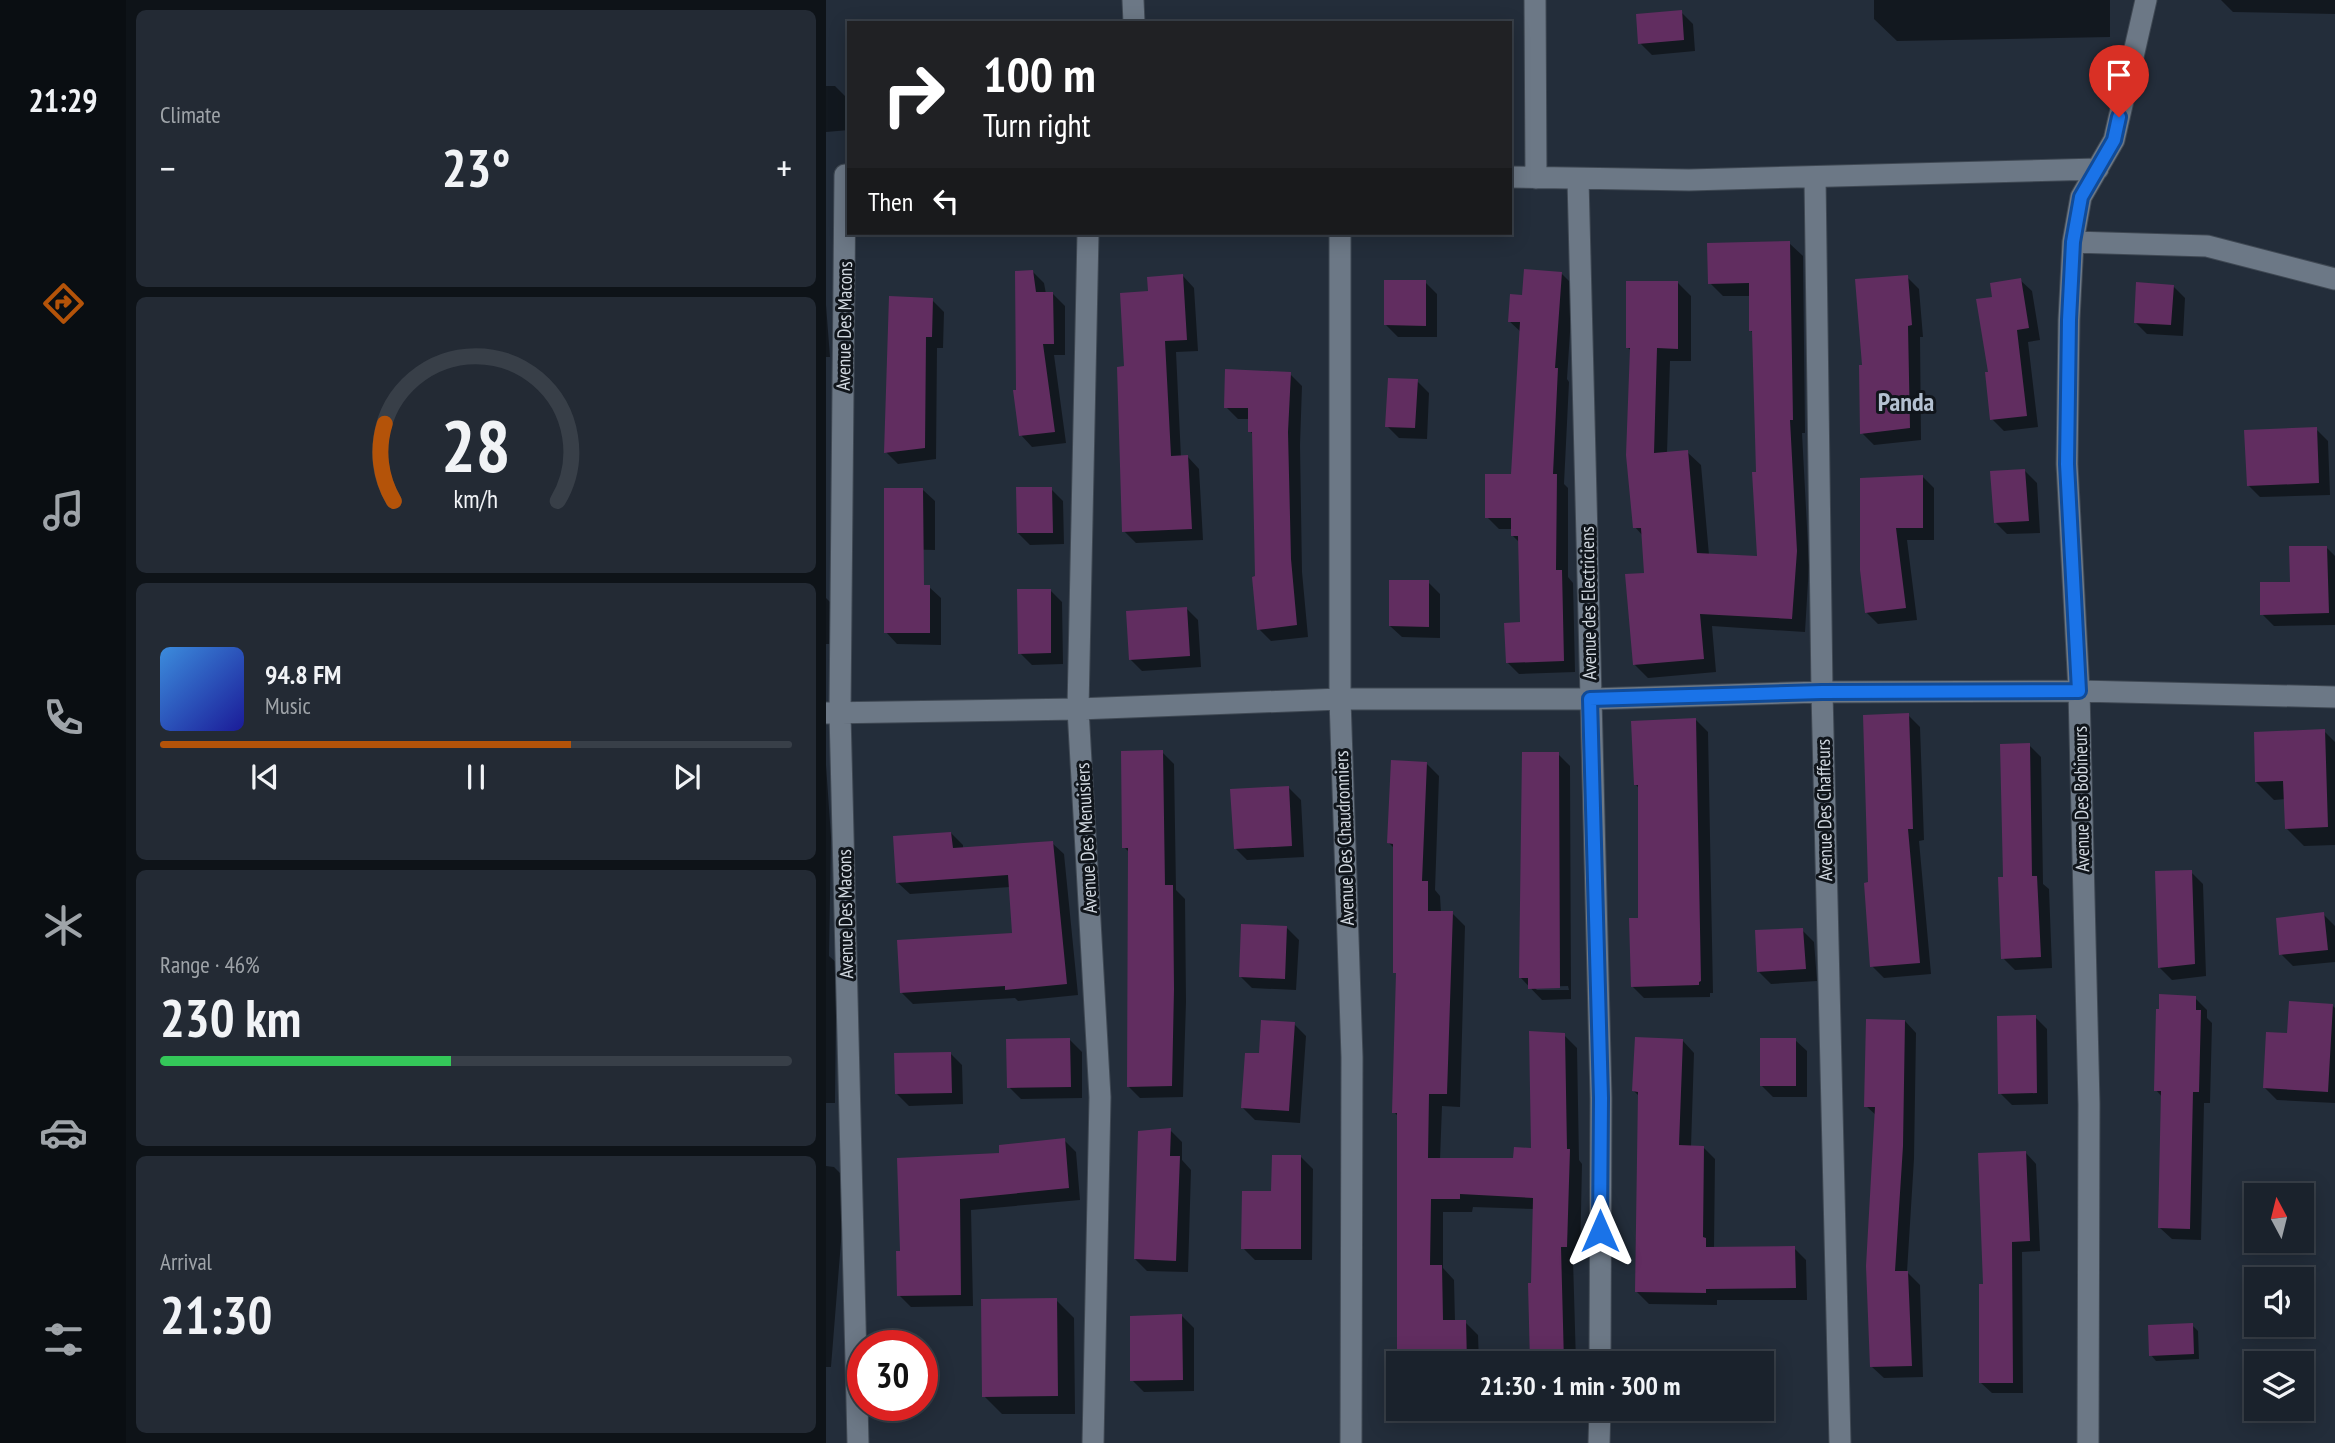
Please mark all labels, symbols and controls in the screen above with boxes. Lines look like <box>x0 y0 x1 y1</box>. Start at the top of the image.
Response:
text: 100 m <box>983 42 1096 106</box>
pin <box>2089 45 2149 117</box>
icon: right <box>868 49 959 140</box>
icon: arrive <box>2100 56 2138 94</box>
text: 21:29 <box>28 79 98 121</box>
text: Climate <box>160 100 221 129</box>
text: Turn right <box>983 104 1091 146</box>
text: 23° <box>442 134 510 201</box>
text: − <box>160 143 176 192</box>
text: + <box>776 143 792 192</box>
icon: left <box>927 182 965 220</box>
text: Then <box>868 185 913 218</box>
street label: Avenue Des Macons <box>831 261 857 391</box>
icon: directions <box>39 279 88 328</box>
district label: Panda <box>1878 385 1934 418</box>
text: 28 <box>441 397 511 491</box>
text: km/h <box>454 483 498 515</box>
icon: music <box>39 486 88 535</box>
street label: Avenue des Electriciens <box>1575 526 1601 680</box>
text: 94.8 FM <box>265 658 341 691</box>
text: Music <box>265 691 311 720</box>
icon: phone <box>39 693 88 742</box>
street label: Avenue Des Bobineurs <box>2068 726 2094 872</box>
street label: Avenue Des Chaffeurs <box>1811 739 1837 881</box>
street label: Avenue Des Chaudronniers <box>1329 750 1359 926</box>
icon: previous <box>246 758 284 796</box>
icon: pause <box>457 758 495 796</box>
icon: next <box>668 758 706 796</box>
street label: Avenue Des Menuisiers <box>1070 762 1102 914</box>
street label: Avenue Des Macons <box>832 849 858 979</box>
icon: climate <box>39 901 88 950</box>
text: Range · 46% <box>160 950 260 979</box>
text: 230 km <box>160 984 301 1051</box>
icon: car <box>39 1108 88 1157</box>
north arrow <box>2244 1183 2314 1253</box>
map controls <box>2244 1183 2314 1421</box>
position arrow <box>1563 1194 1637 1268</box>
text: Arrival <box>160 1247 212 1276</box>
button: sound <box>2244 1267 2314 1337</box>
text: 21:30 <box>160 1281 272 1348</box>
icon: filters <box>39 1315 88 1364</box>
speed limit sign: 30 <box>847 1330 938 1421</box>
button: layers <box>2244 1351 2314 1421</box>
text: 21:30 · 1 min · 300 m <box>1480 1369 1680 1402</box>

